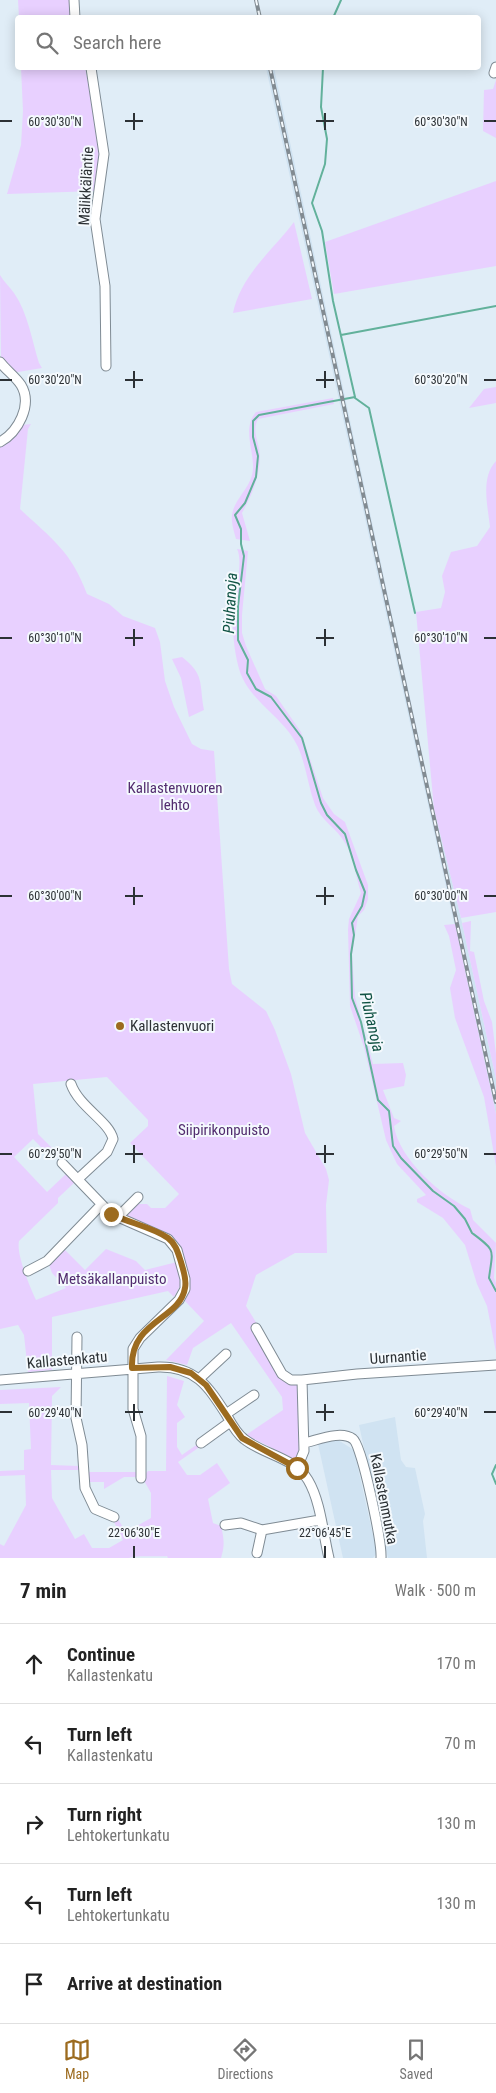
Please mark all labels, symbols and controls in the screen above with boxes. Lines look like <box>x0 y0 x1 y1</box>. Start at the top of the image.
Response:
search box <box>15 15 481 70</box>
icon: search <box>33 29 61 57</box>
text: Search here <box>73 31 161 54</box>
text: 60°30'30"N <box>28 115 82 129</box>
text: 60°30'30"N <box>414 115 468 129</box>
street label: Mälikkäläntie <box>75 146 97 226</box>
text: 60°30'20"N <box>28 373 82 387</box>
text: 60°30'20"N <box>414 373 468 387</box>
water label: Piuhanoja <box>219 572 241 634</box>
text: 60°30'10"N <box>28 631 82 645</box>
text: 60°30'10"N <box>414 631 468 645</box>
park label: Kallastenvuoren lehto <box>128 779 222 814</box>
text: 60°30'00"N <box>28 889 82 903</box>
text: 60°30'00"N <box>414 889 468 903</box>
water label: Piuhanoja <box>356 990 388 1054</box>
place label: Kallastenvuori <box>130 1017 214 1035</box>
marker: Kallastenvuori <box>114 1020 126 1032</box>
park label: Siipirikonpuisto <box>178 1121 270 1139</box>
text: 60°29'50"N <box>28 1147 82 1161</box>
text: 60°29'50"N <box>414 1147 468 1161</box>
route end <box>100 1203 123 1226</box>
park label: Metsäkallanpuisto <box>58 1270 166 1288</box>
street label: Uurnantie <box>369 1346 427 1368</box>
street label: Kallastenkatu <box>26 1348 108 1372</box>
text: 60°29'40"N <box>28 1406 82 1420</box>
text: 60°29'40"N <box>414 1406 468 1420</box>
street label: Kallastenmutka <box>366 1452 402 1546</box>
route start <box>286 1457 309 1480</box>
text: 22°06'30"E <box>108 1526 160 1540</box>
text: 22°06'45"E <box>299 1526 351 1540</box>
text: 7 min <box>20 1579 67 1603</box>
text: Walk · 500 m <box>395 1581 476 1600</box>
text: Continue <box>67 1643 135 1666</box>
icon: ahead <box>20 1650 48 1678</box>
text: 170 m <box>437 1654 476 1673</box>
text: Kallastenkatu <box>67 1666 153 1685</box>
text: Turn left <box>67 1723 132 1746</box>
icon: left <box>20 1730 48 1758</box>
text: 70 m <box>444 1734 476 1753</box>
text: Kallastenkatu <box>67 1746 153 1765</box>
text: Turn right <box>67 1803 142 1826</box>
icon: right <box>20 1810 48 1838</box>
text: 130 m <box>437 1814 476 1833</box>
text: Lehtokertunkatu <box>67 1826 170 1845</box>
text: Turn left <box>67 1883 132 1906</box>
icon: left <box>20 1890 48 1918</box>
text: 130 m <box>437 1894 476 1913</box>
text: Lehtokertunkatu <box>67 1906 170 1925</box>
icon: arrive <box>20 1970 48 1998</box>
text: Arrive at destination <box>67 1972 222 1995</box>
tab: Map <box>63 2036 91 2082</box>
tab: Directions <box>217 2036 273 2082</box>
tab: Saved <box>400 2036 433 2082</box>

